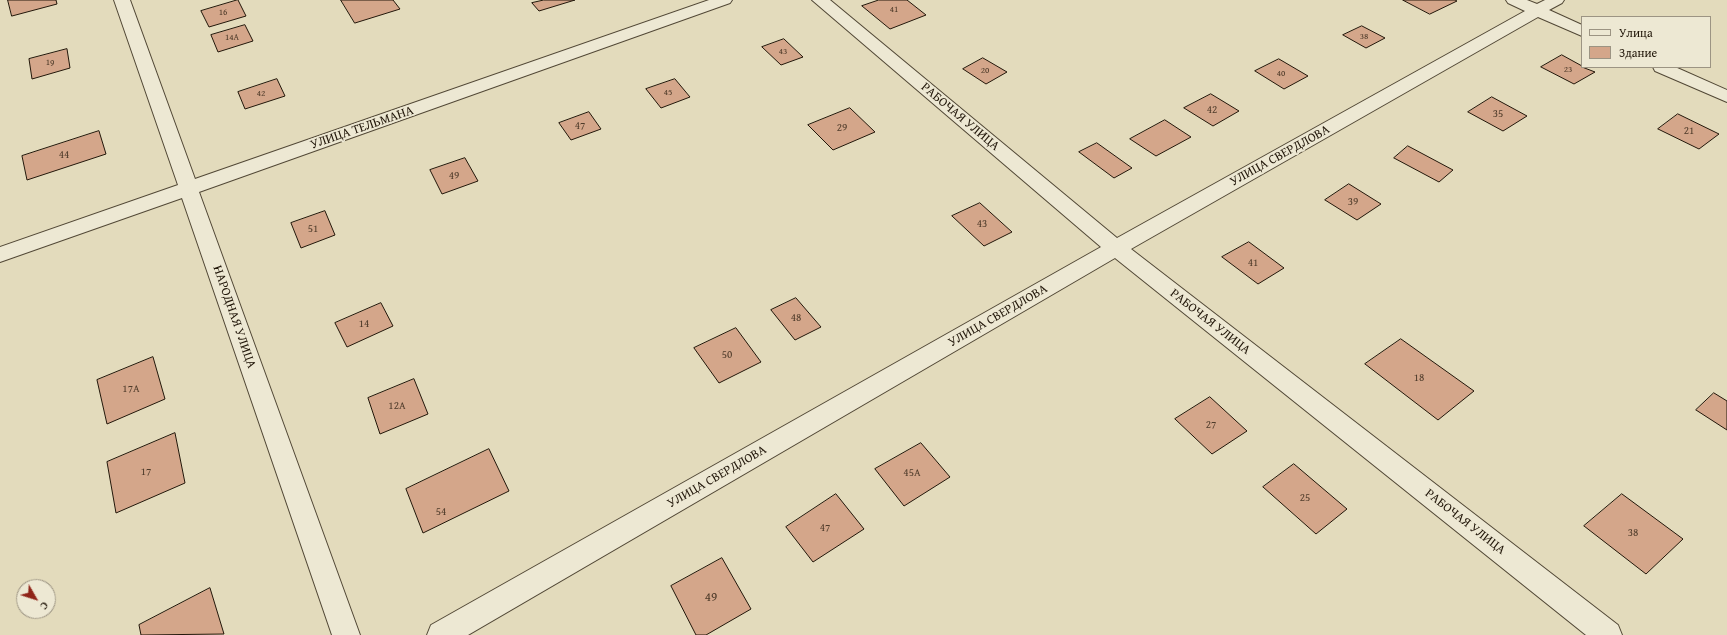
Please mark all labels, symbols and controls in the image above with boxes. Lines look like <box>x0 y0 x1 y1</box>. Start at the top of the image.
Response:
house number: 41 <box>890 5 898 15</box>
house number: 16 <box>219 8 227 18</box>
legend <box>1581 16 1711 68</box>
text: Улица <box>1619 24 1653 41</box>
house number: 38 <box>1360 32 1368 42</box>
house number: 14А <box>225 33 239 43</box>
text: Здание <box>1619 44 1657 61</box>
house number: 43 <box>779 47 787 57</box>
house number: 19 <box>46 58 54 68</box>
house number: 23 <box>1564 65 1572 75</box>
house number: 20 <box>981 66 989 76</box>
house number: 40 <box>1277 69 1285 79</box>
street label: РАБОЧАЯ УЛИЦА <box>918 80 1002 154</box>
house number: 45 <box>664 88 672 98</box>
house number: 42 <box>257 89 265 99</box>
street label: УЛИЦА ТЕЛЬМАНА <box>308 103 416 153</box>
house number: 42 <box>1207 103 1217 117</box>
house number: 35 <box>1493 107 1503 121</box>
house number: 47 <box>575 119 585 133</box>
house number: 29 <box>837 121 847 135</box>
street label: УЛИЦА СВЕРДЛОВА <box>1227 122 1333 190</box>
house number: 21 <box>1684 124 1694 138</box>
house number: 44 <box>59 148 69 162</box>
house number: 49 <box>449 169 459 183</box>
house number: 39 <box>1348 195 1358 209</box>
house number: 43 <box>977 217 987 231</box>
house number: 51 <box>308 222 318 236</box>
house number: 41 <box>1248 256 1258 270</box>
street label: НАРОДНАЯ УЛИЦА <box>209 263 259 371</box>
street label: УЛИЦА СВЕРДЛОВА <box>946 281 1050 351</box>
street label: РАБОЧАЯ УЛИЦА <box>1167 286 1253 358</box>
house number: 48 <box>791 311 801 325</box>
house number: 14 <box>359 317 369 331</box>
house number: 50 <box>722 348 732 362</box>
house number: 18 <box>1414 371 1424 385</box>
house number: 17А <box>122 382 140 396</box>
house number: 12А <box>388 399 406 413</box>
house number: 27 <box>1206 418 1216 432</box>
street label: УЛИЦА СВЕРДЛОВА <box>665 442 769 512</box>
house number: 17 <box>141 465 151 479</box>
house number: 45А <box>903 466 921 480</box>
street label: РАБОЧАЯ УЛИЦА <box>1422 486 1508 558</box>
house number: 25 <box>1300 491 1310 505</box>
house number: 54 <box>436 505 446 519</box>
house number: 47 <box>820 521 830 535</box>
house number: 38 <box>1628 526 1638 540</box>
north arrow <box>16 579 56 619</box>
house number: 49 <box>705 590 717 606</box>
text: С <box>36 598 53 613</box>

